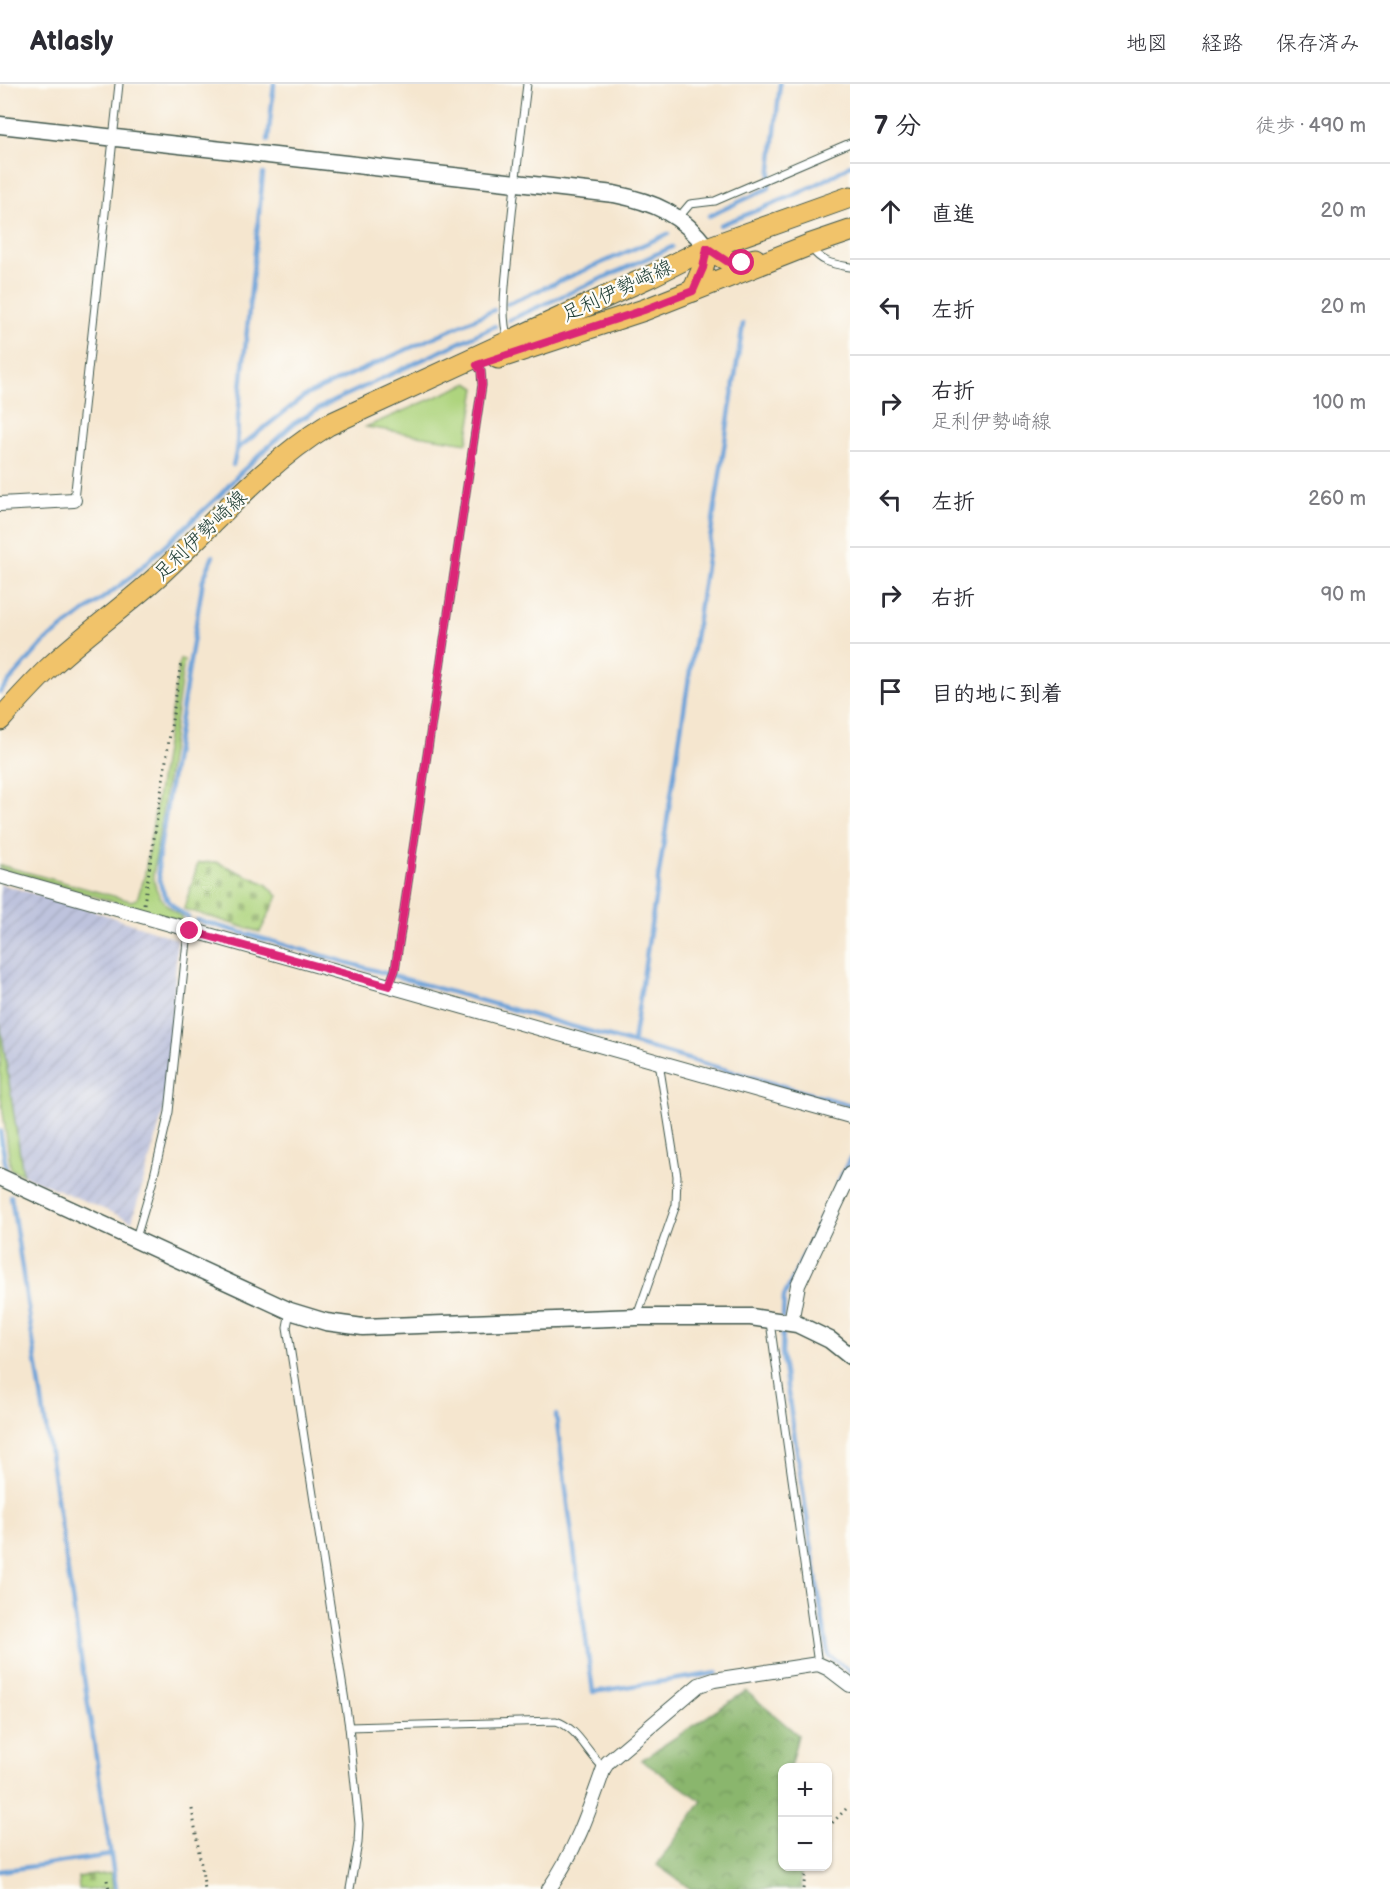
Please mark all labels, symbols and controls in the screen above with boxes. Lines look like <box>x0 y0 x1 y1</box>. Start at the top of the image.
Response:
text: Atlasly <box>30 25 113 58</box>
text: 地図 <box>1126 31 1168 56</box>
text: 経路 <box>1201 31 1243 56</box>
text: 保存済み <box>1276 31 1360 56</box>
text: 7 分 <box>874 111 921 142</box>
text: 徒歩 · 490 m <box>1256 114 1366 138</box>
icon: ahead <box>874 195 907 228</box>
text: 20 m <box>1321 199 1366 223</box>
text: 直進 <box>931 201 975 228</box>
route start <box>728 249 754 275</box>
street label: 足利伊勢崎線 <box>558 255 677 327</box>
icon: left <box>874 291 907 324</box>
text: 20 m <box>1321 295 1366 319</box>
text: 左折 <box>931 297 975 324</box>
text: 右折 <box>931 378 975 405</box>
icon: right <box>874 387 907 420</box>
text: 100 m <box>1313 391 1366 415</box>
text: 足利伊勢崎線 <box>931 410 1051 434</box>
icon: left <box>874 483 907 516</box>
street label: 足利伊勢崎線 <box>149 485 252 586</box>
text: 260 m <box>1308 487 1366 511</box>
text: 左折 <box>931 489 975 516</box>
icon: right <box>874 579 907 612</box>
text: 90 m <box>1321 583 1366 607</box>
text: 右折 <box>931 585 975 612</box>
icon: arrive <box>874 675 907 708</box>
text: 目的地に到着 <box>931 681 1063 708</box>
route end <box>176 917 202 943</box>
map controls <box>778 1763 832 1871</box>
button: + <box>778 1763 832 1817</box>
button: − <box>778 1817 832 1871</box>

